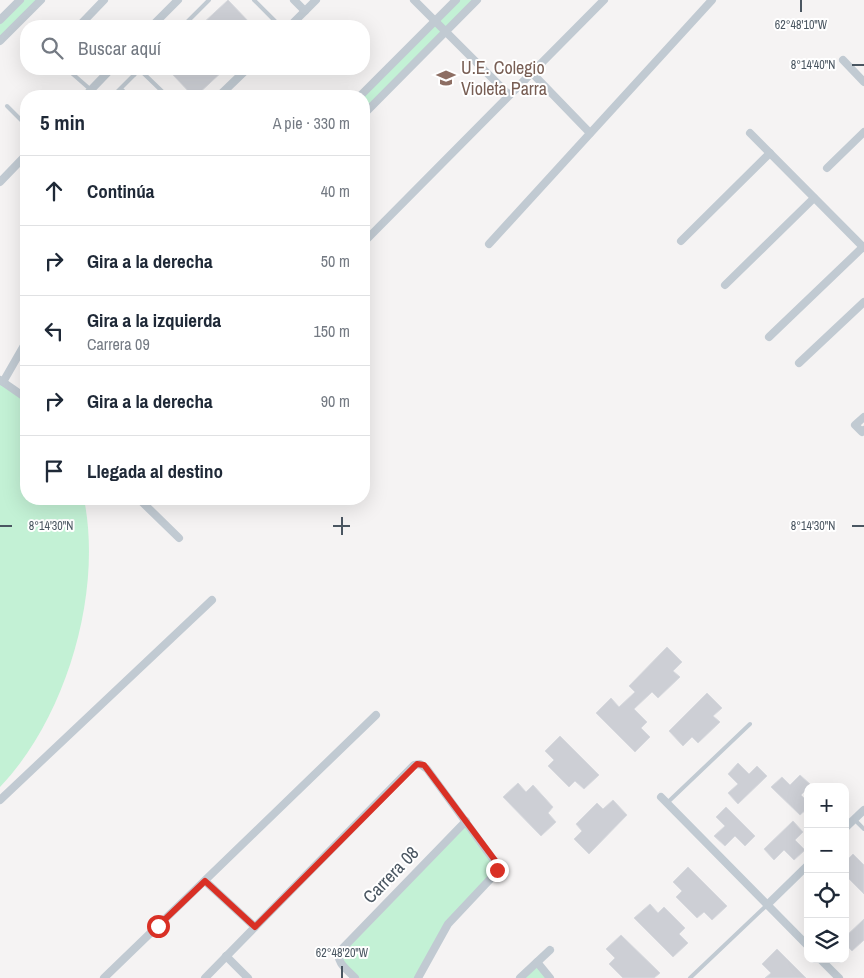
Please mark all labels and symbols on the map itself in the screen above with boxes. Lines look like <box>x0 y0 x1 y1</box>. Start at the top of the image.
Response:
text: 62°48'10"W <box>775 17 828 33</box>
place label: U.E. Colegio Violeta Parra <box>461 55 547 101</box>
text: 8°14'40"N <box>791 57 835 73</box>
school or university icon: U.E. Colegio Violeta Parra <box>435 67 457 89</box>
text: 8°14'30"N <box>29 518 73 534</box>
text: 8°14'30"N <box>791 518 835 534</box>
street label: Carrera 08 <box>357 841 424 909</box>
route end <box>486 859 509 882</box>
route start <box>147 915 170 938</box>
text: 62°48'20"W <box>316 945 369 961</box>

